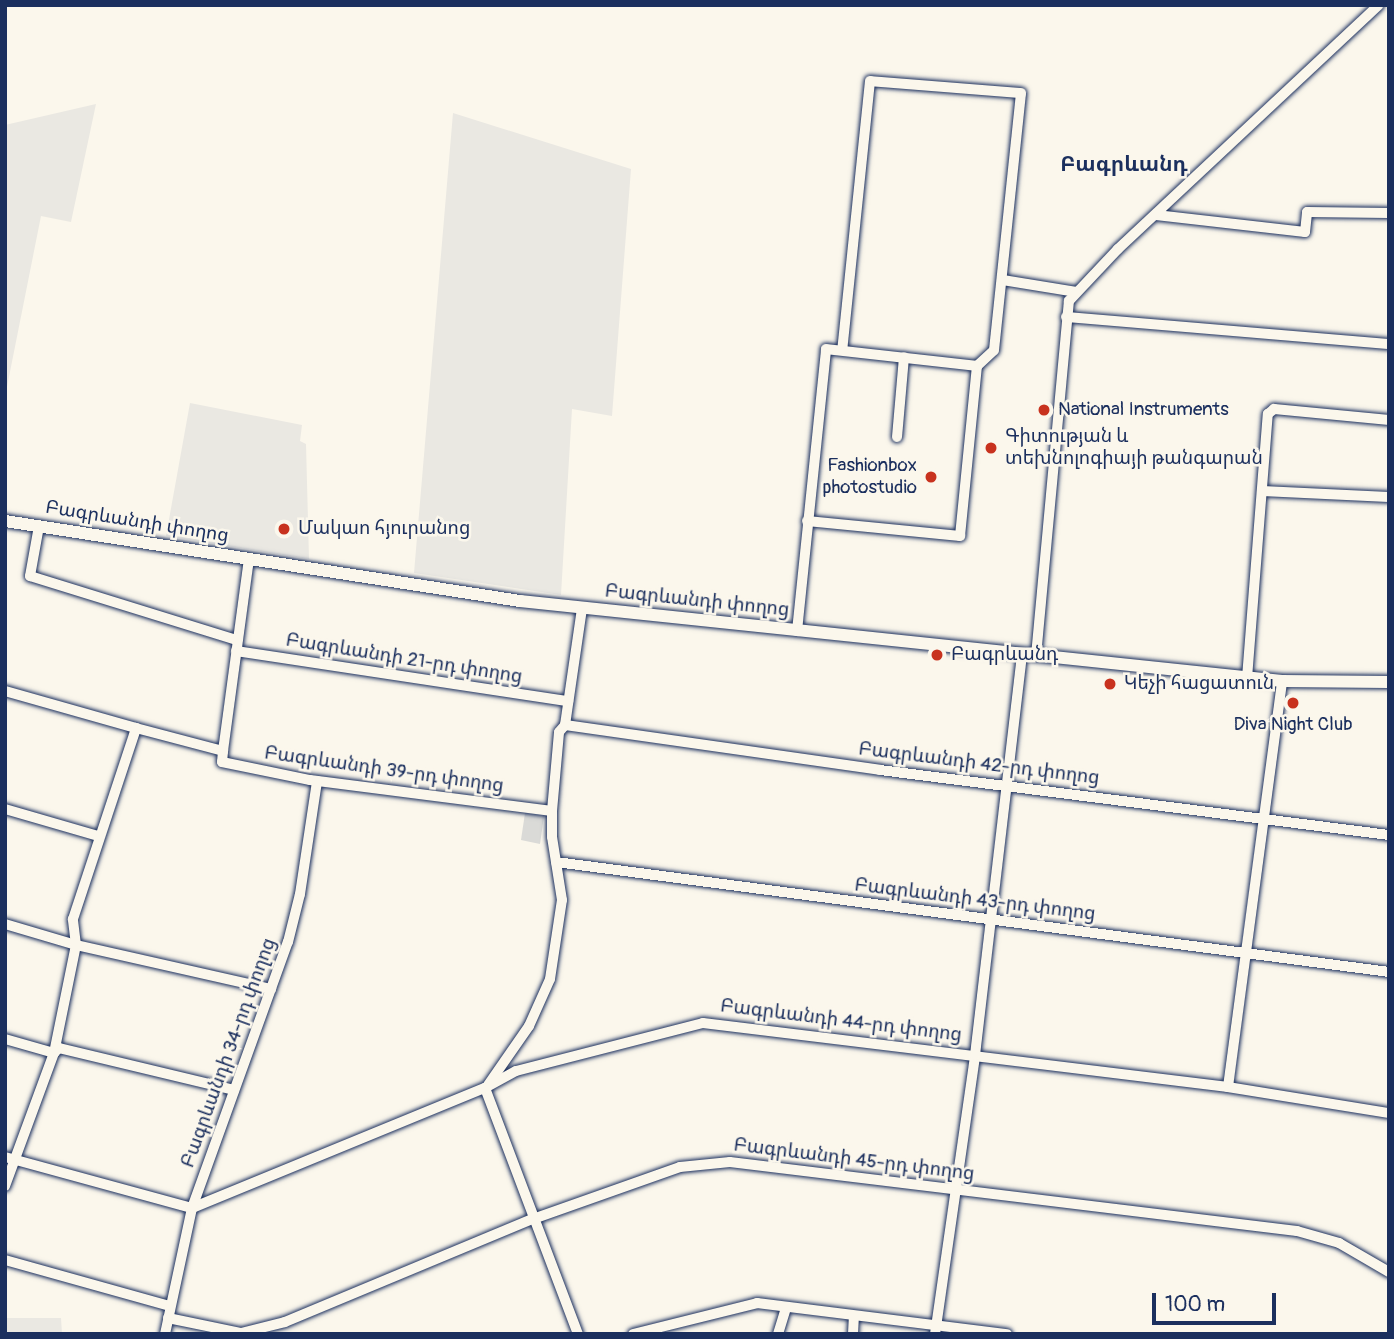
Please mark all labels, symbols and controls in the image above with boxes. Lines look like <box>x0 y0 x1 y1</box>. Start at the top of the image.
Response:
district label: Բագրևանդ <box>1060 152 1188 178</box>
place label: National Instruments <box>1058 399 1229 421</box>
marker: National Instruments <box>1036 402 1052 418</box>
place label: Գիտության և տեխնոլոգիայի թանգարան <box>1005 426 1263 470</box>
marker: Գիտության և տեխնոլոգիայի թանգարան <box>983 440 999 456</box>
place label: Fashionbox photostudio <box>822 455 917 499</box>
marker: Fashionbox photostudio <box>923 469 939 485</box>
street label: Բագրևանդի փողոց <box>44 496 230 548</box>
place label: Մակաո հյուրանոց <box>298 518 470 540</box>
marker: Մակաո հյուրանոց <box>276 521 292 537</box>
street label: Բագրևանդի փողոց <box>604 580 790 622</box>
street label: Բագրևանդի 21-րդ փողոց <box>284 629 524 689</box>
place label: Բագրևանդ <box>951 644 1058 666</box>
marker: Բագրևանդ <box>929 647 945 663</box>
place label: Կեչի հացատուն <box>1124 673 1274 695</box>
marker: Կեչի հացատուն <box>1102 676 1118 692</box>
marker: Diva Night Club <box>1285 695 1301 711</box>
place label: Diva Night Club <box>1233 714 1353 736</box>
street label: Բագրևանդի 42-րդ փողոց <box>857 738 1101 790</box>
street label: Բագրևանդի 39-րդ փողոց <box>263 742 505 798</box>
street label: Բագրևանդի 43-րդ փողոց <box>853 874 1097 926</box>
street label: Բագրևանդի 34-րդ փողոց <box>177 935 281 1171</box>
street label: Բագրևանդի 44-րդ փողոց <box>719 995 963 1047</box>
street label: Բագրևանդի 45-րդ փողոց <box>732 1134 976 1186</box>
scale bar <box>1156 1280 1280 1324</box>
text: 100 m <box>1165 1291 1225 1318</box>

